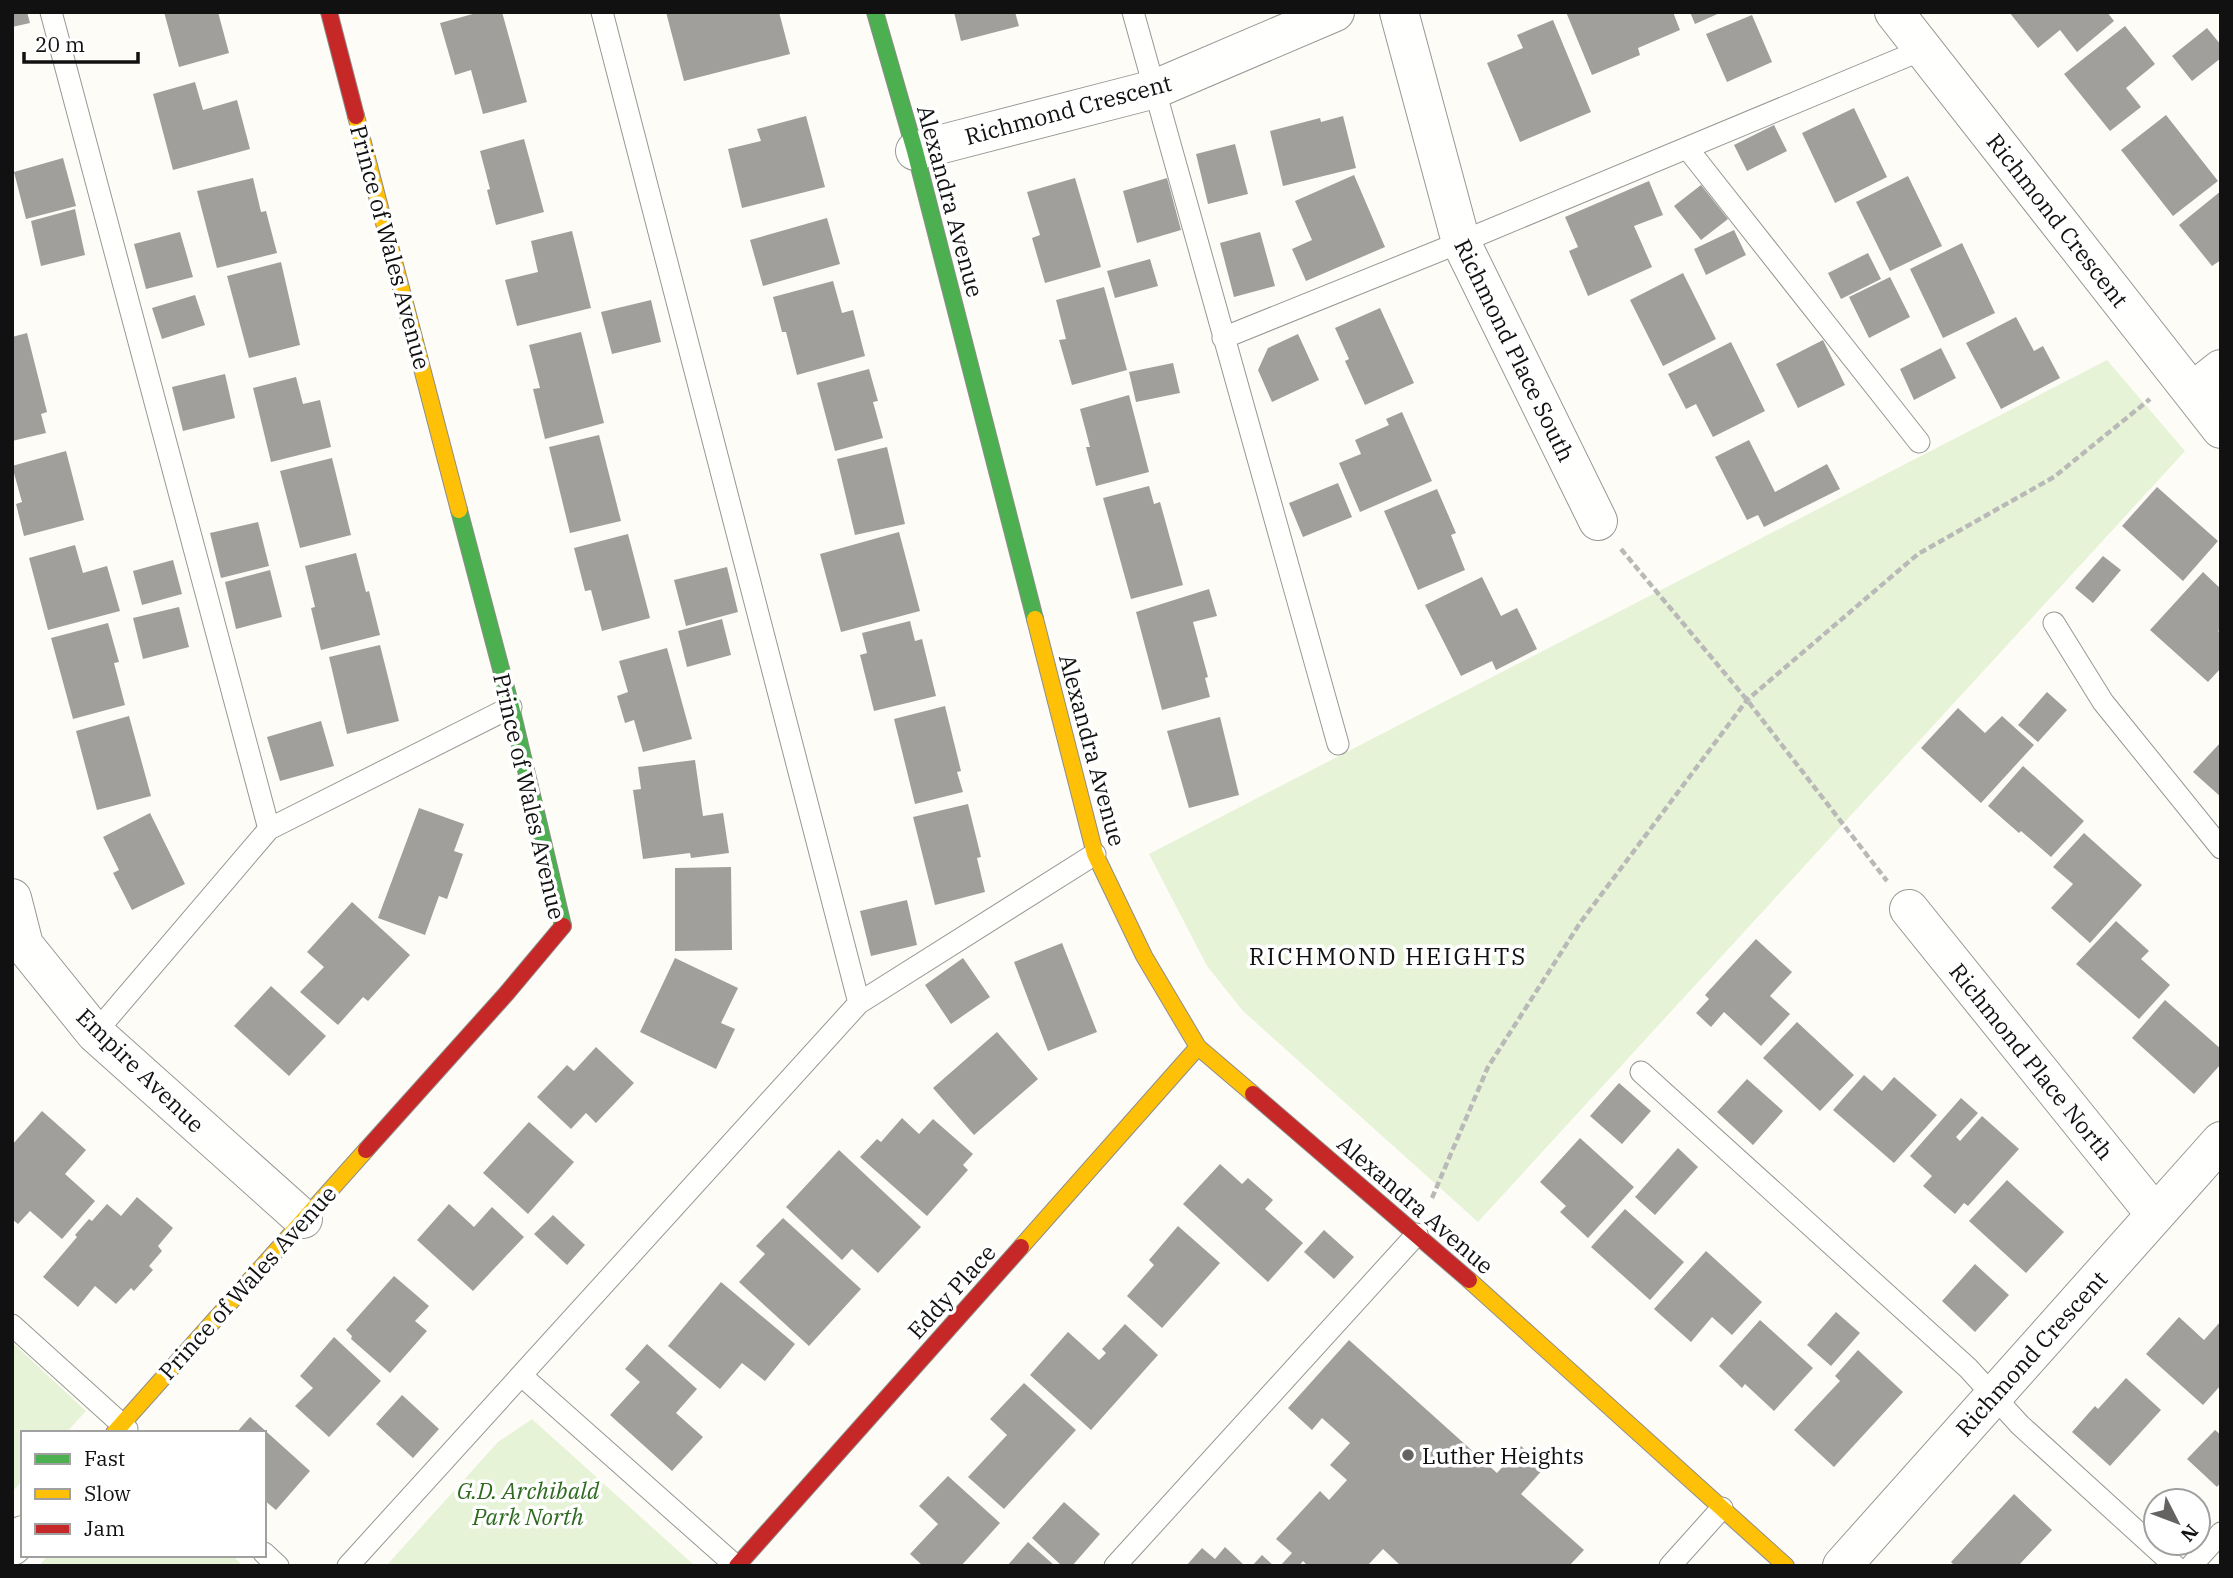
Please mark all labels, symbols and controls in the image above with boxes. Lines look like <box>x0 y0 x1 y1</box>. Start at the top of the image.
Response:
scale bar <box>24 21 138 65</box>
text: 20 m <box>35 30 85 58</box>
street label: Richmond Crescent <box>961 67 1175 151</box>
street label: Alexandra Avenue <box>911 102 991 300</box>
street label: Prince of Wales Avenue <box>344 122 438 372</box>
street label: Richmond Crescent <box>1981 127 2135 313</box>
street label: Richmond Place South <box>1448 234 1582 466</box>
street label: Alexandra Avenue <box>1053 651 1133 849</box>
street label: Prince of Wales Avenue <box>487 670 573 922</box>
district label: RICHMOND HEIGHTS <box>1249 940 1527 972</box>
street label: Richmond Place North <box>1943 957 2121 1165</box>
street label: Empire Avenue <box>71 1001 211 1139</box>
street label: Alexandra Avenue <box>1332 1128 1500 1280</box>
street label: Prince of Wales Avenue <box>152 1178 342 1386</box>
street label: Eddy Place <box>900 1237 1002 1345</box>
street label: Richmond Crescent <box>1949 1264 2113 1442</box>
legend <box>21 1431 266 1557</box>
place label: Luther Heights <box>1422 1440 1584 1470</box>
text: Fast <box>84 1444 125 1472</box>
marker: Luther Heights <box>1400 1447 1416 1463</box>
park label: G.D. Archibald Park North <box>457 1475 600 1531</box>
text: Slow <box>84 1479 131 1507</box>
north arrow <box>2142 1487 2212 1557</box>
text: Jam <box>84 1514 125 1542</box>
text: N <box>2176 1520 2204 1547</box>

